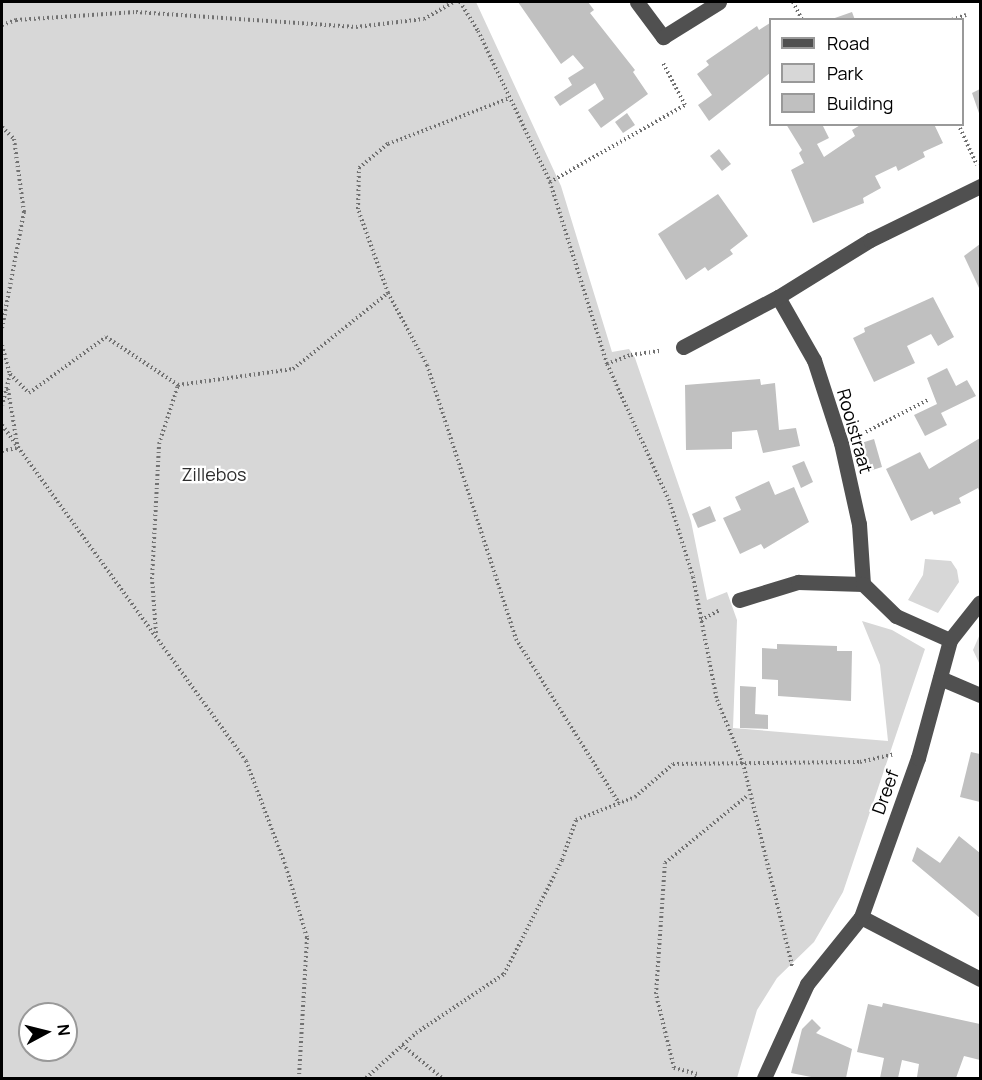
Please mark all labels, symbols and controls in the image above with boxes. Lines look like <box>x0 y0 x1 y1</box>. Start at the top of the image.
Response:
legend <box>769 18 964 126</box>
text: Road <box>827 31 870 55</box>
text: Park <box>827 61 863 85</box>
text: Building <box>827 91 893 115</box>
street label: Rooistraat <box>833 386 877 476</box>
park label: Zillebos <box>182 463 246 485</box>
street label: Dreef <box>867 767 903 817</box>
north arrow <box>18 1002 78 1062</box>
text: N <box>52 1023 75 1037</box>

